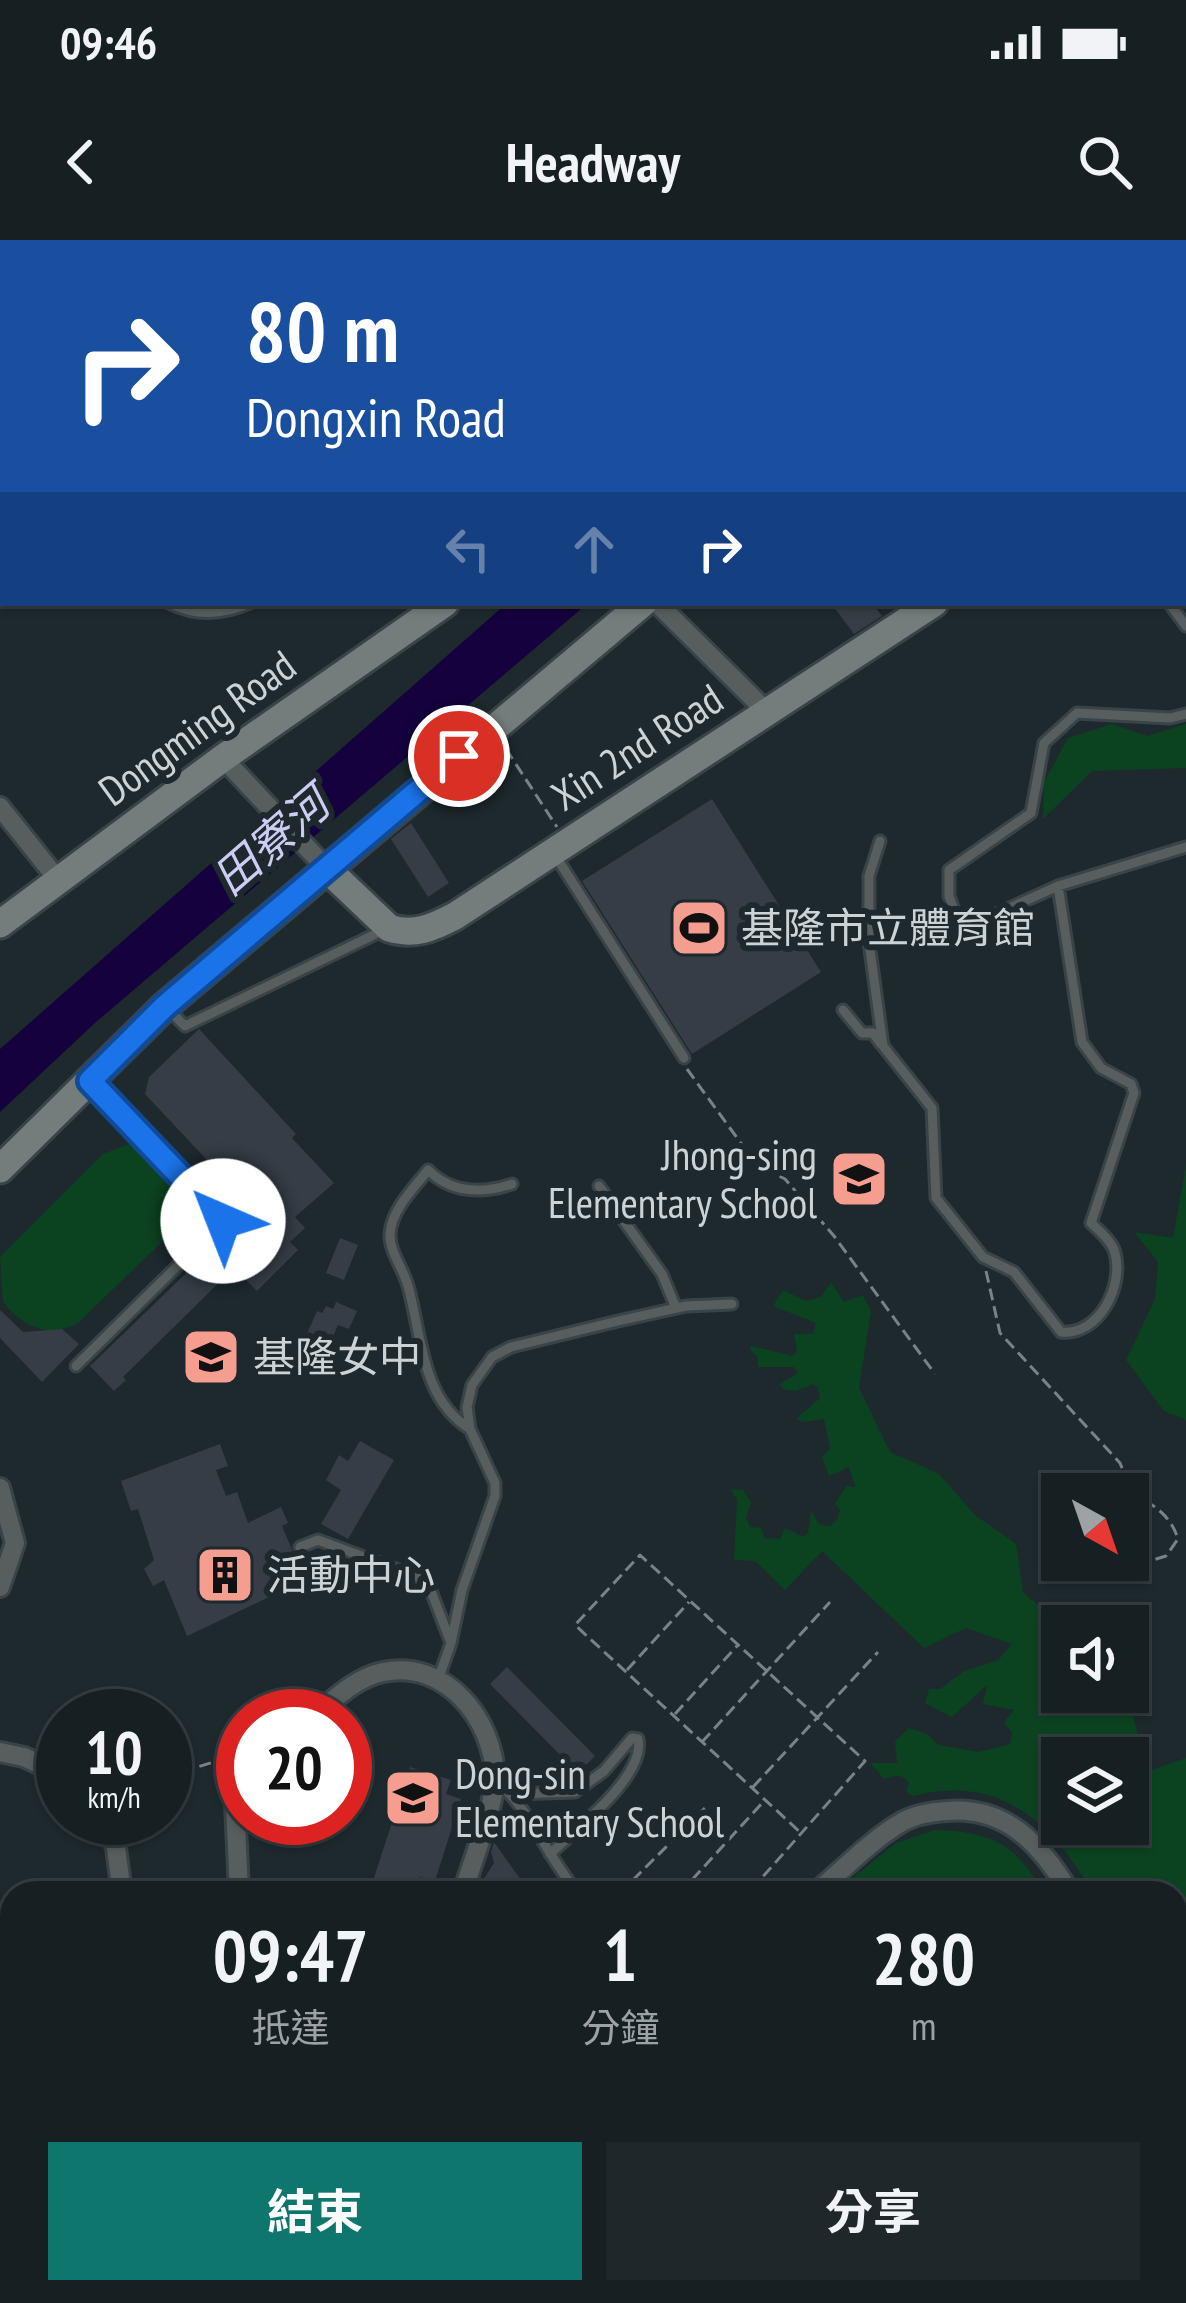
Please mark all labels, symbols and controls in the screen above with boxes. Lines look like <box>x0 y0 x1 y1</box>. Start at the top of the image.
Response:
text: 09:46 <box>60 13 157 71</box>
text: Headway <box>506 127 680 197</box>
icon: back <box>48 129 114 195</box>
icon: search <box>1072 129 1138 195</box>
text: 80 m <box>246 276 399 385</box>
icon: right <box>48 288 204 444</box>
text: Dongxin Road <box>246 382 506 452</box>
icon: left <box>435 516 501 582</box>
icon: ahead <box>561 516 627 582</box>
icon: right <box>687 516 753 582</box>
street label: Dongming Road <box>87 638 306 818</box>
street label: Xin 2nd Road <box>541 671 733 822</box>
pin <box>408 705 510 807</box>
icon: arrive <box>426 723 492 789</box>
water label: 田寮河 <box>200 769 346 906</box>
sports icon: 基隆市立體育館 <box>668 897 730 959</box>
place label: 基隆市立體育館 <box>741 900 1035 955</box>
place label: Jhong-sing Elementary School <box>548 1127 817 1230</box>
school or university icon: Jhong-sing Elementary School <box>828 1148 890 1210</box>
position arrow <box>160 1158 286 1284</box>
school or university icon: 基隆女中 <box>180 1326 242 1388</box>
place label: 基隆女中 <box>253 1329 421 1384</box>
north arrow <box>1041 1473 1149 1581</box>
map controls <box>1041 1473 1149 1845</box>
building icon: 活動中心 <box>194 1544 256 1606</box>
place label: 活動中心 <box>267 1547 435 1602</box>
button: sound <box>1041 1605 1149 1713</box>
speed limit sign: 20 <box>216 1689 372 1845</box>
text: 10 <box>85 1713 143 1791</box>
button: layers <box>1041 1737 1149 1845</box>
place label: Dong-sin Elementary School <box>455 1746 724 1849</box>
school or university icon: Dong-sin Elementary School <box>382 1767 444 1829</box>
text: km/h <box>87 1777 141 1816</box>
text: 09:47 <box>213 1908 368 2001</box>
text: 1 <box>603 1908 637 2001</box>
text: 280 <box>872 1911 975 2004</box>
text: m <box>911 2000 936 2051</box>
text: 抵達 <box>252 2002 330 2053</box>
text: 分鐘 <box>581 2002 659 2053</box>
button: 結束 <box>48 2142 582 2280</box>
button: 分享 <box>606 2142 1140 2280</box>

